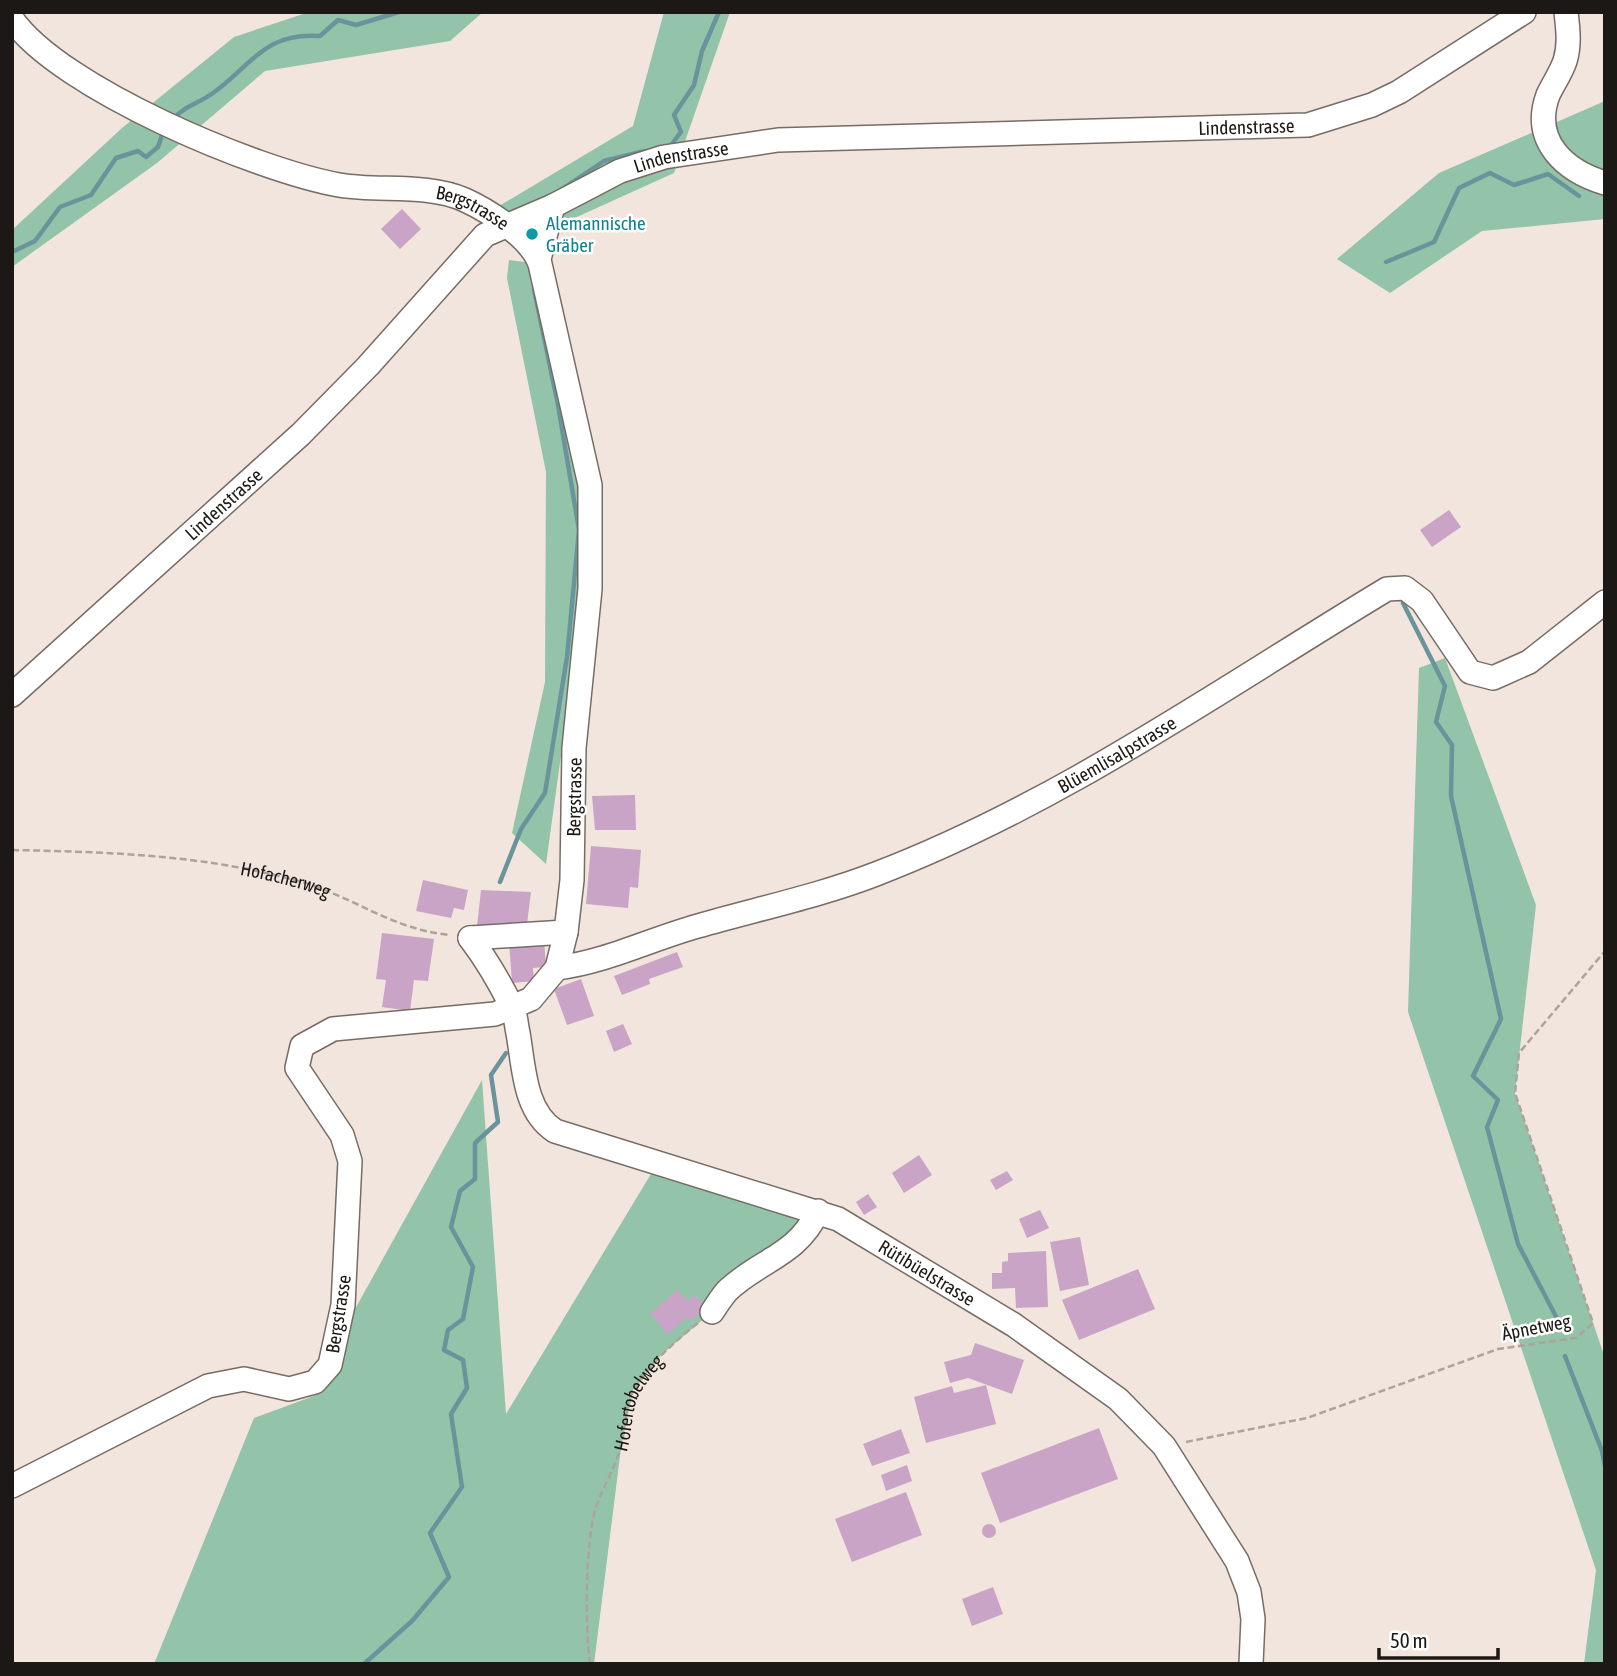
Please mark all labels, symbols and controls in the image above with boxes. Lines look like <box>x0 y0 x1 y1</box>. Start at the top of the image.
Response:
street label: Lindenstrasse <box>1198 114 1295 139</box>
street label: Lindenstrasse <box>631 137 730 177</box>
street label: Bergstrasse <box>434 181 514 234</box>
place label: Alemannische Gräber <box>546 212 646 256</box>
marker: Alemannische Gräber <box>524 226 540 242</box>
street label: Lindenstrasse <box>180 464 267 544</box>
street label: Blüemlisalpstrasse <box>1054 712 1180 797</box>
street label: Bergstrasse <box>562 757 586 837</box>
street label: Hofacherweg <box>239 857 335 903</box>
street label: Rütibüelstrasse <box>875 1235 979 1310</box>
street label: Bergstrasse <box>321 1273 355 1355</box>
street label: Äpnetweg <box>1500 1309 1573 1344</box>
street label: Hofertobelweg <box>609 1349 668 1454</box>
scale bar <box>1379 1616 1498 1660</box>
text: 50 m <box>1390 1628 1428 1652</box>

